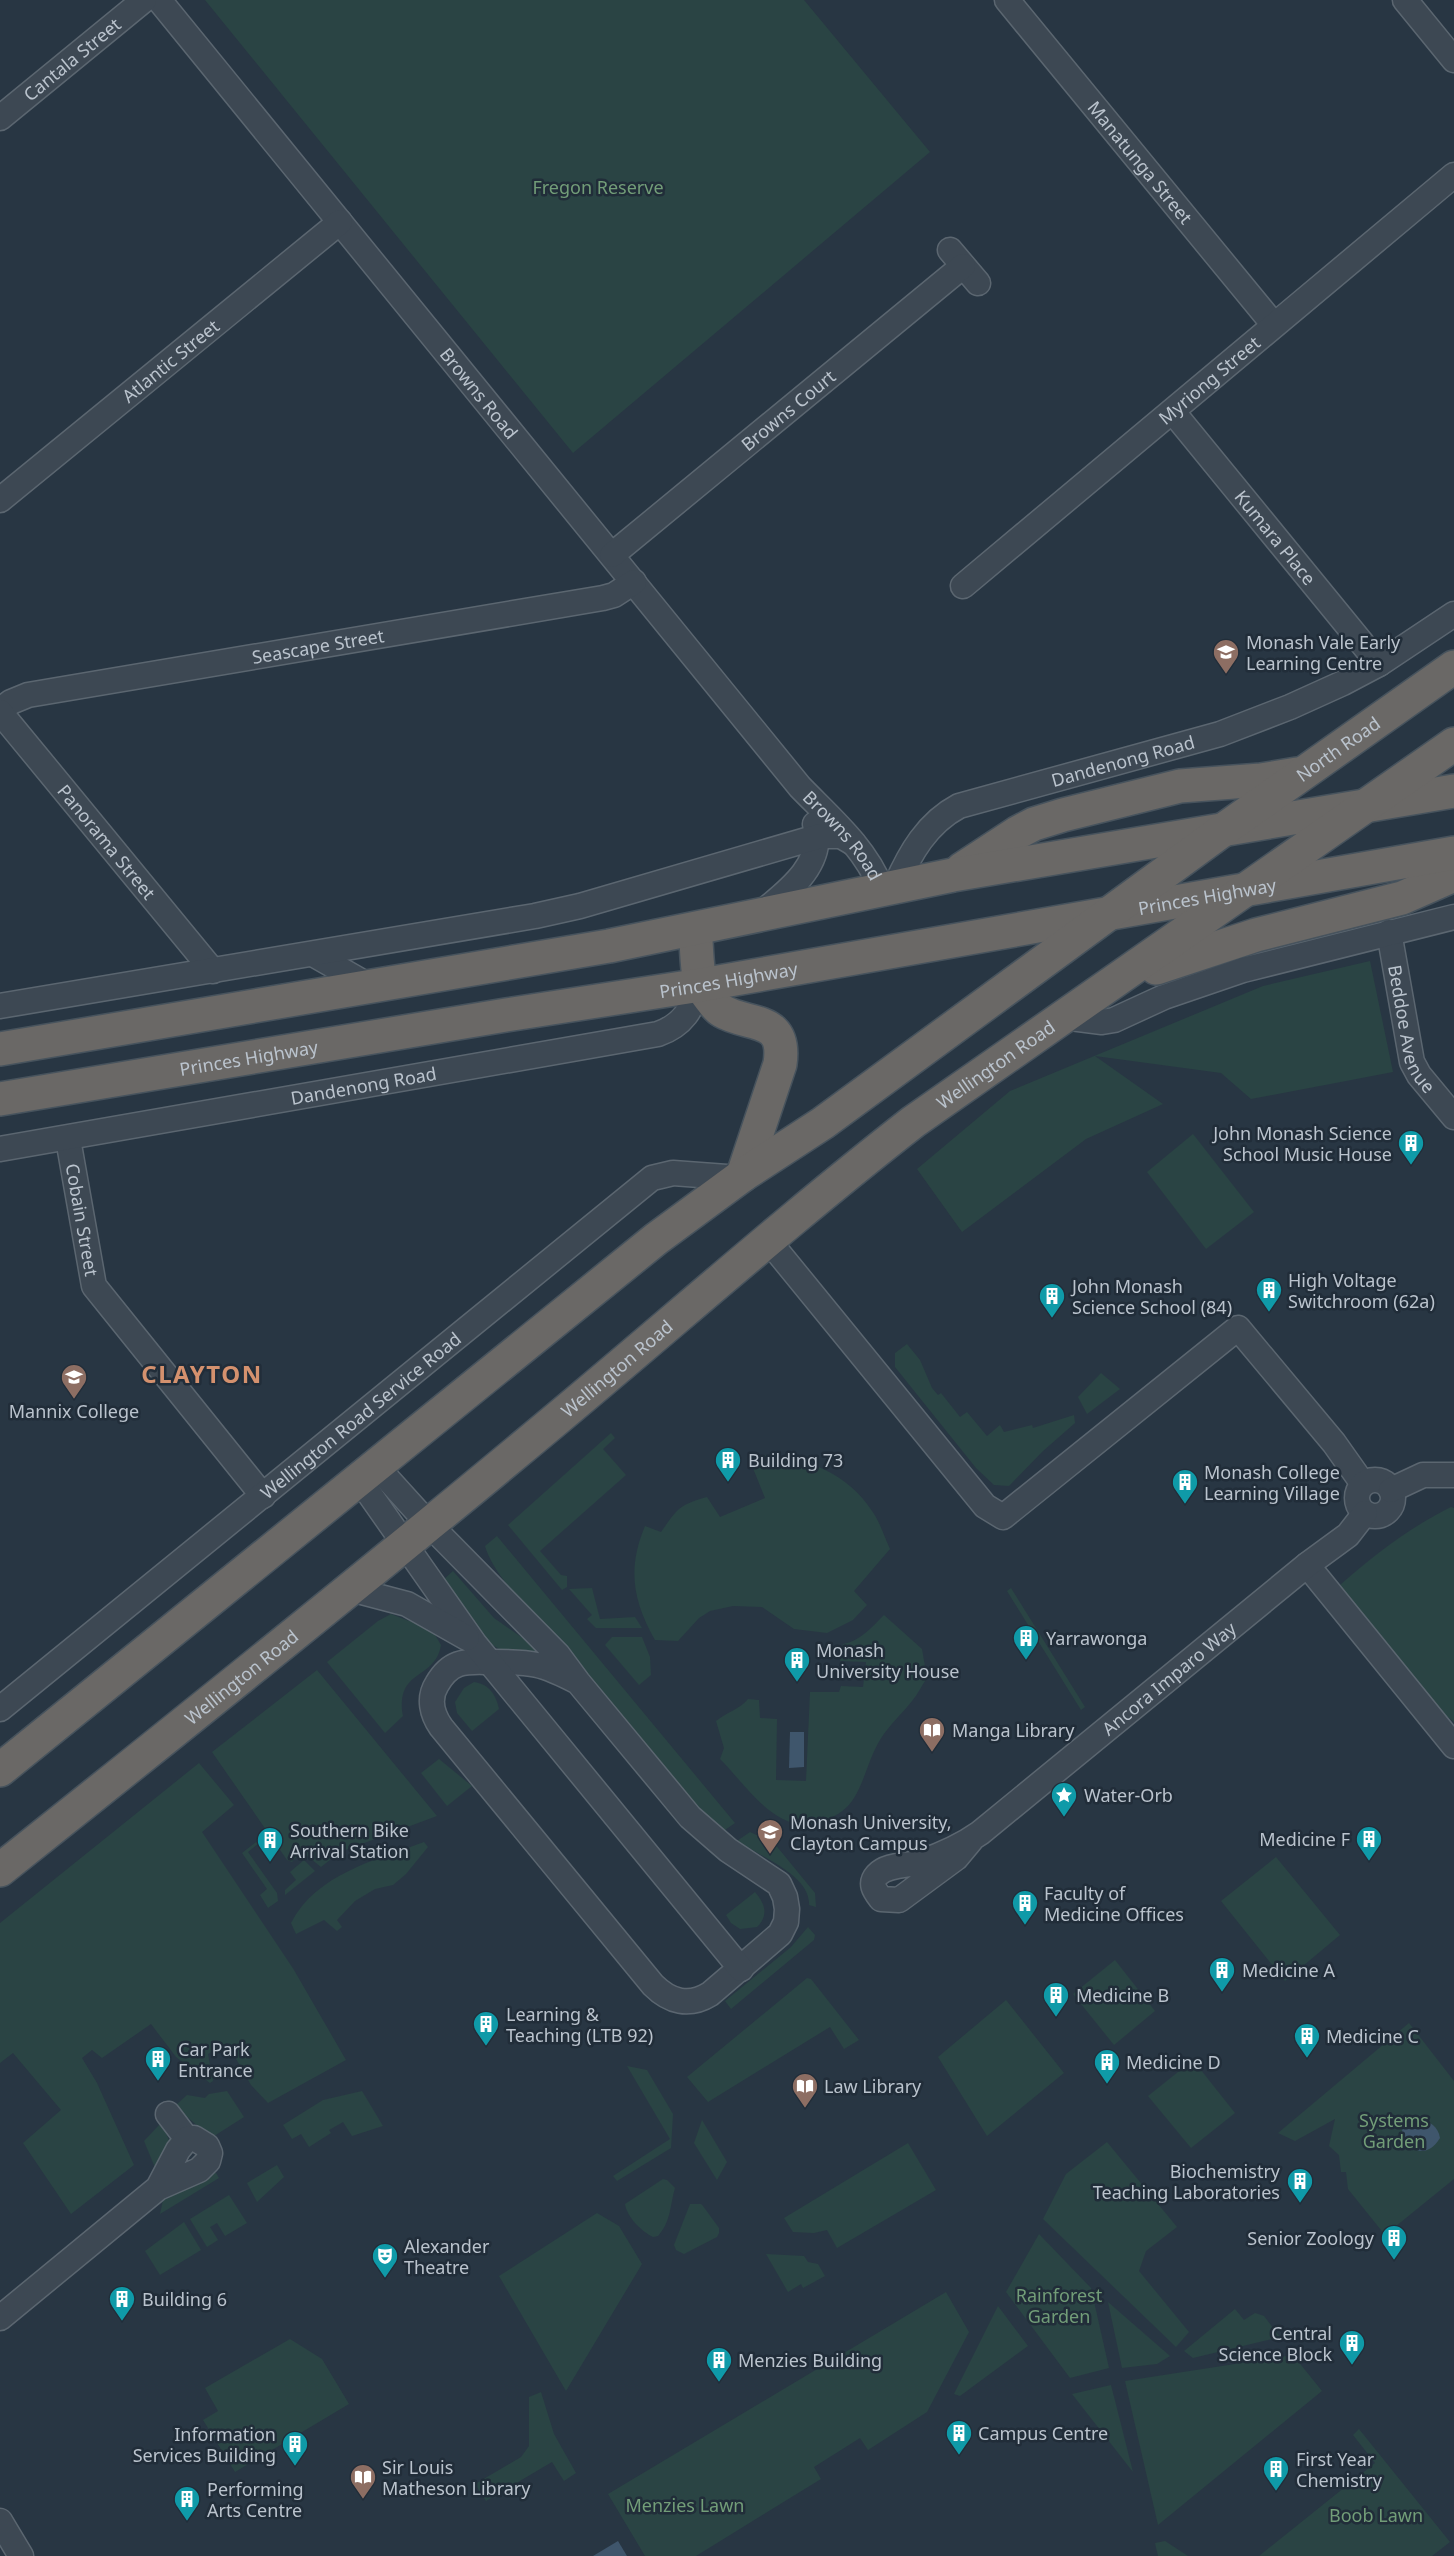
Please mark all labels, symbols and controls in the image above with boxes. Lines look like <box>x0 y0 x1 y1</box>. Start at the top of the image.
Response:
street label: Cantala Street <box>18 12 126 106</box>
street label: Manatunga Street <box>1083 96 1198 229</box>
park label: Fregon Reserve <box>532 175 664 199</box>
street label: Atlantic Street <box>117 314 224 408</box>
street label: Myriong Street <box>1153 330 1265 429</box>
street label: Browns Road <box>435 342 524 444</box>
street label: Browns Court <box>736 364 841 456</box>
street label: Kumara Place <box>1230 485 1321 590</box>
street label: Seascape Street <box>250 623 386 669</box>
place label: Monash Vale Early Learning Centre <box>1246 630 1401 675</box>
school or university icon: Monash Vale Early Learning Centre <box>1211 637 1241 675</box>
street label: North Road <box>1291 711 1385 787</box>
street label: Dandenong Road <box>1048 730 1197 792</box>
street label: Panorama Street <box>52 779 161 905</box>
street label: Browns Road <box>798 785 888 884</box>
street label: Princes Highway <box>1136 872 1279 920</box>
street label: Princes Highway <box>658 956 800 1003</box>
street label: Beddoe Avenue <box>1383 963 1441 1098</box>
street label: Wellington Road <box>932 1015 1059 1114</box>
street label: Princes Highway <box>178 1034 320 1081</box>
street label: Dandenong Road <box>289 1061 438 1110</box>
place label: John Monash Science School Music House <box>1211 1121 1392 1166</box>
building icon: John Monash Science School Music House <box>1396 1128 1426 1166</box>
street label: Cobain Street <box>61 1161 104 1279</box>
place label: High Voltage Switchroom (62a) <box>1288 1268 1435 1313</box>
place label: John Monash Science School (84) <box>1070 1274 1232 1319</box>
building icon: High Voltage Switchroom (62a) <box>1254 1275 1284 1313</box>
building icon: John Monash Science School (84) <box>1037 1281 1067 1319</box>
street label: Wellington Road <box>556 1314 678 1422</box>
street label: Wellington Road Service Road <box>255 1327 466 1504</box>
district label: CLAYTON <box>141 1357 263 1390</box>
school or university icon: Mannix College <box>59 1362 89 1400</box>
place label: Mannix College <box>9 1399 139 1423</box>
building icon: Building 73 <box>713 1445 743 1483</box>
place label: Building 73 <box>748 1448 843 1472</box>
place label: Monash College Learning Village <box>1204 1460 1340 1505</box>
building icon: Monash College Learning Village <box>1170 1467 1200 1505</box>
street label: Ancora Imparo Way <box>1097 1616 1241 1740</box>
building icon: Yarrawonga <box>1011 1623 1041 1661</box>
street label: Wellington Road <box>180 1624 303 1730</box>
place label: Yarrawonga <box>1046 1626 1147 1650</box>
place label: Monash University House <box>816 1638 959 1683</box>
building icon: Monash University House <box>782 1645 812 1683</box>
library icon: Manga Library <box>917 1715 947 1753</box>
place label: Manga Library <box>952 1718 1075 1742</box>
place icon: Water-Orb <box>1049 1780 1079 1818</box>
place label: Water-Orb <box>1084 1783 1173 1807</box>
place label: Monash University, Clayton Campus <box>790 1810 952 1855</box>
school or university icon: Monash University, Clayton Campus <box>755 1817 785 1855</box>
place label: Southern Bike Arrival Station <box>290 1818 409 1863</box>
building icon: Medicine F <box>1354 1824 1384 1862</box>
building icon: Southern Bike Arrival Station <box>255 1825 285 1863</box>
place label: Medicine F <box>1259 1827 1350 1851</box>
place label: Faculty of Medicine Offices <box>1044 1881 1184 1926</box>
building icon: Faculty of Medicine Offices <box>1010 1888 1040 1926</box>
building icon: Medicine A <box>1207 1955 1237 1993</box>
place label: Medicine A <box>1242 1958 1335 1982</box>
building icon: Medicine B <box>1041 1980 1071 2018</box>
place label: Medicine B <box>1076 1983 1169 2007</box>
place label: Learning & Teaching (LTB 92) <box>506 2002 653 2047</box>
building icon: Learning & Teaching (LTB 92) <box>471 2009 501 2047</box>
building icon: Medicine C <box>1292 2021 1322 2059</box>
place label: Medicine C <box>1326 2024 1419 2048</box>
place label: Car Park Entrance <box>178 2037 253 2082</box>
building icon: Car Park Entrance <box>143 2044 173 2082</box>
building icon: Medicine D <box>1092 2047 1122 2085</box>
place label: Medicine D <box>1126 2050 1221 2074</box>
library icon: Law Library <box>790 2071 820 2109</box>
place label: Law Library <box>824 2074 922 2098</box>
park label: Systems Garden <box>1359 2108 1429 2153</box>
place label: Biochemistry Teaching Laboratories <box>1093 2159 1281 2204</box>
building icon: Biochemistry Teaching Laboratories <box>1285 2166 1315 2204</box>
building icon: Senior Zoology <box>1379 2223 1409 2261</box>
place label: Senior Zoology <box>1247 2226 1375 2250</box>
place label: Alexander Theatre <box>404 2234 490 2279</box>
theatre icon: Alexander Theatre <box>370 2241 400 2279</box>
park label: Rainforest Garden <box>1016 2283 1103 2328</box>
building icon: Building 6 <box>107 2284 137 2322</box>
place label: Building 6 <box>142 2287 227 2311</box>
place label: Central Science Block <box>1219 2321 1332 2366</box>
building icon: Central Science Block <box>1337 2328 1367 2366</box>
building icon: Menzies Building <box>704 2345 734 2383</box>
place label: Menzies Building <box>738 2348 882 2372</box>
building icon: Campus Centre <box>944 2418 974 2456</box>
place label: Campus Centre <box>978 2421 1108 2445</box>
place label: Information Services Building <box>133 2422 276 2467</box>
building icon: Information Services Building <box>280 2429 310 2467</box>
place label: First Year Chemistry <box>1296 2447 1383 2492</box>
building icon: First Year Chemistry <box>1261 2454 1291 2492</box>
place label: Sir Louis Matheson Library <box>382 2455 531 2500</box>
library icon: Sir Louis Matheson Library <box>348 2462 378 2500</box>
place label: Performing Arts Centre <box>207 2477 304 2522</box>
building icon: Performing Arts Centre <box>172 2484 202 2522</box>
park label: Menzies Lawn <box>626 2493 744 2517</box>
park label: Boob Lawn <box>1329 2503 1423 2527</box>

